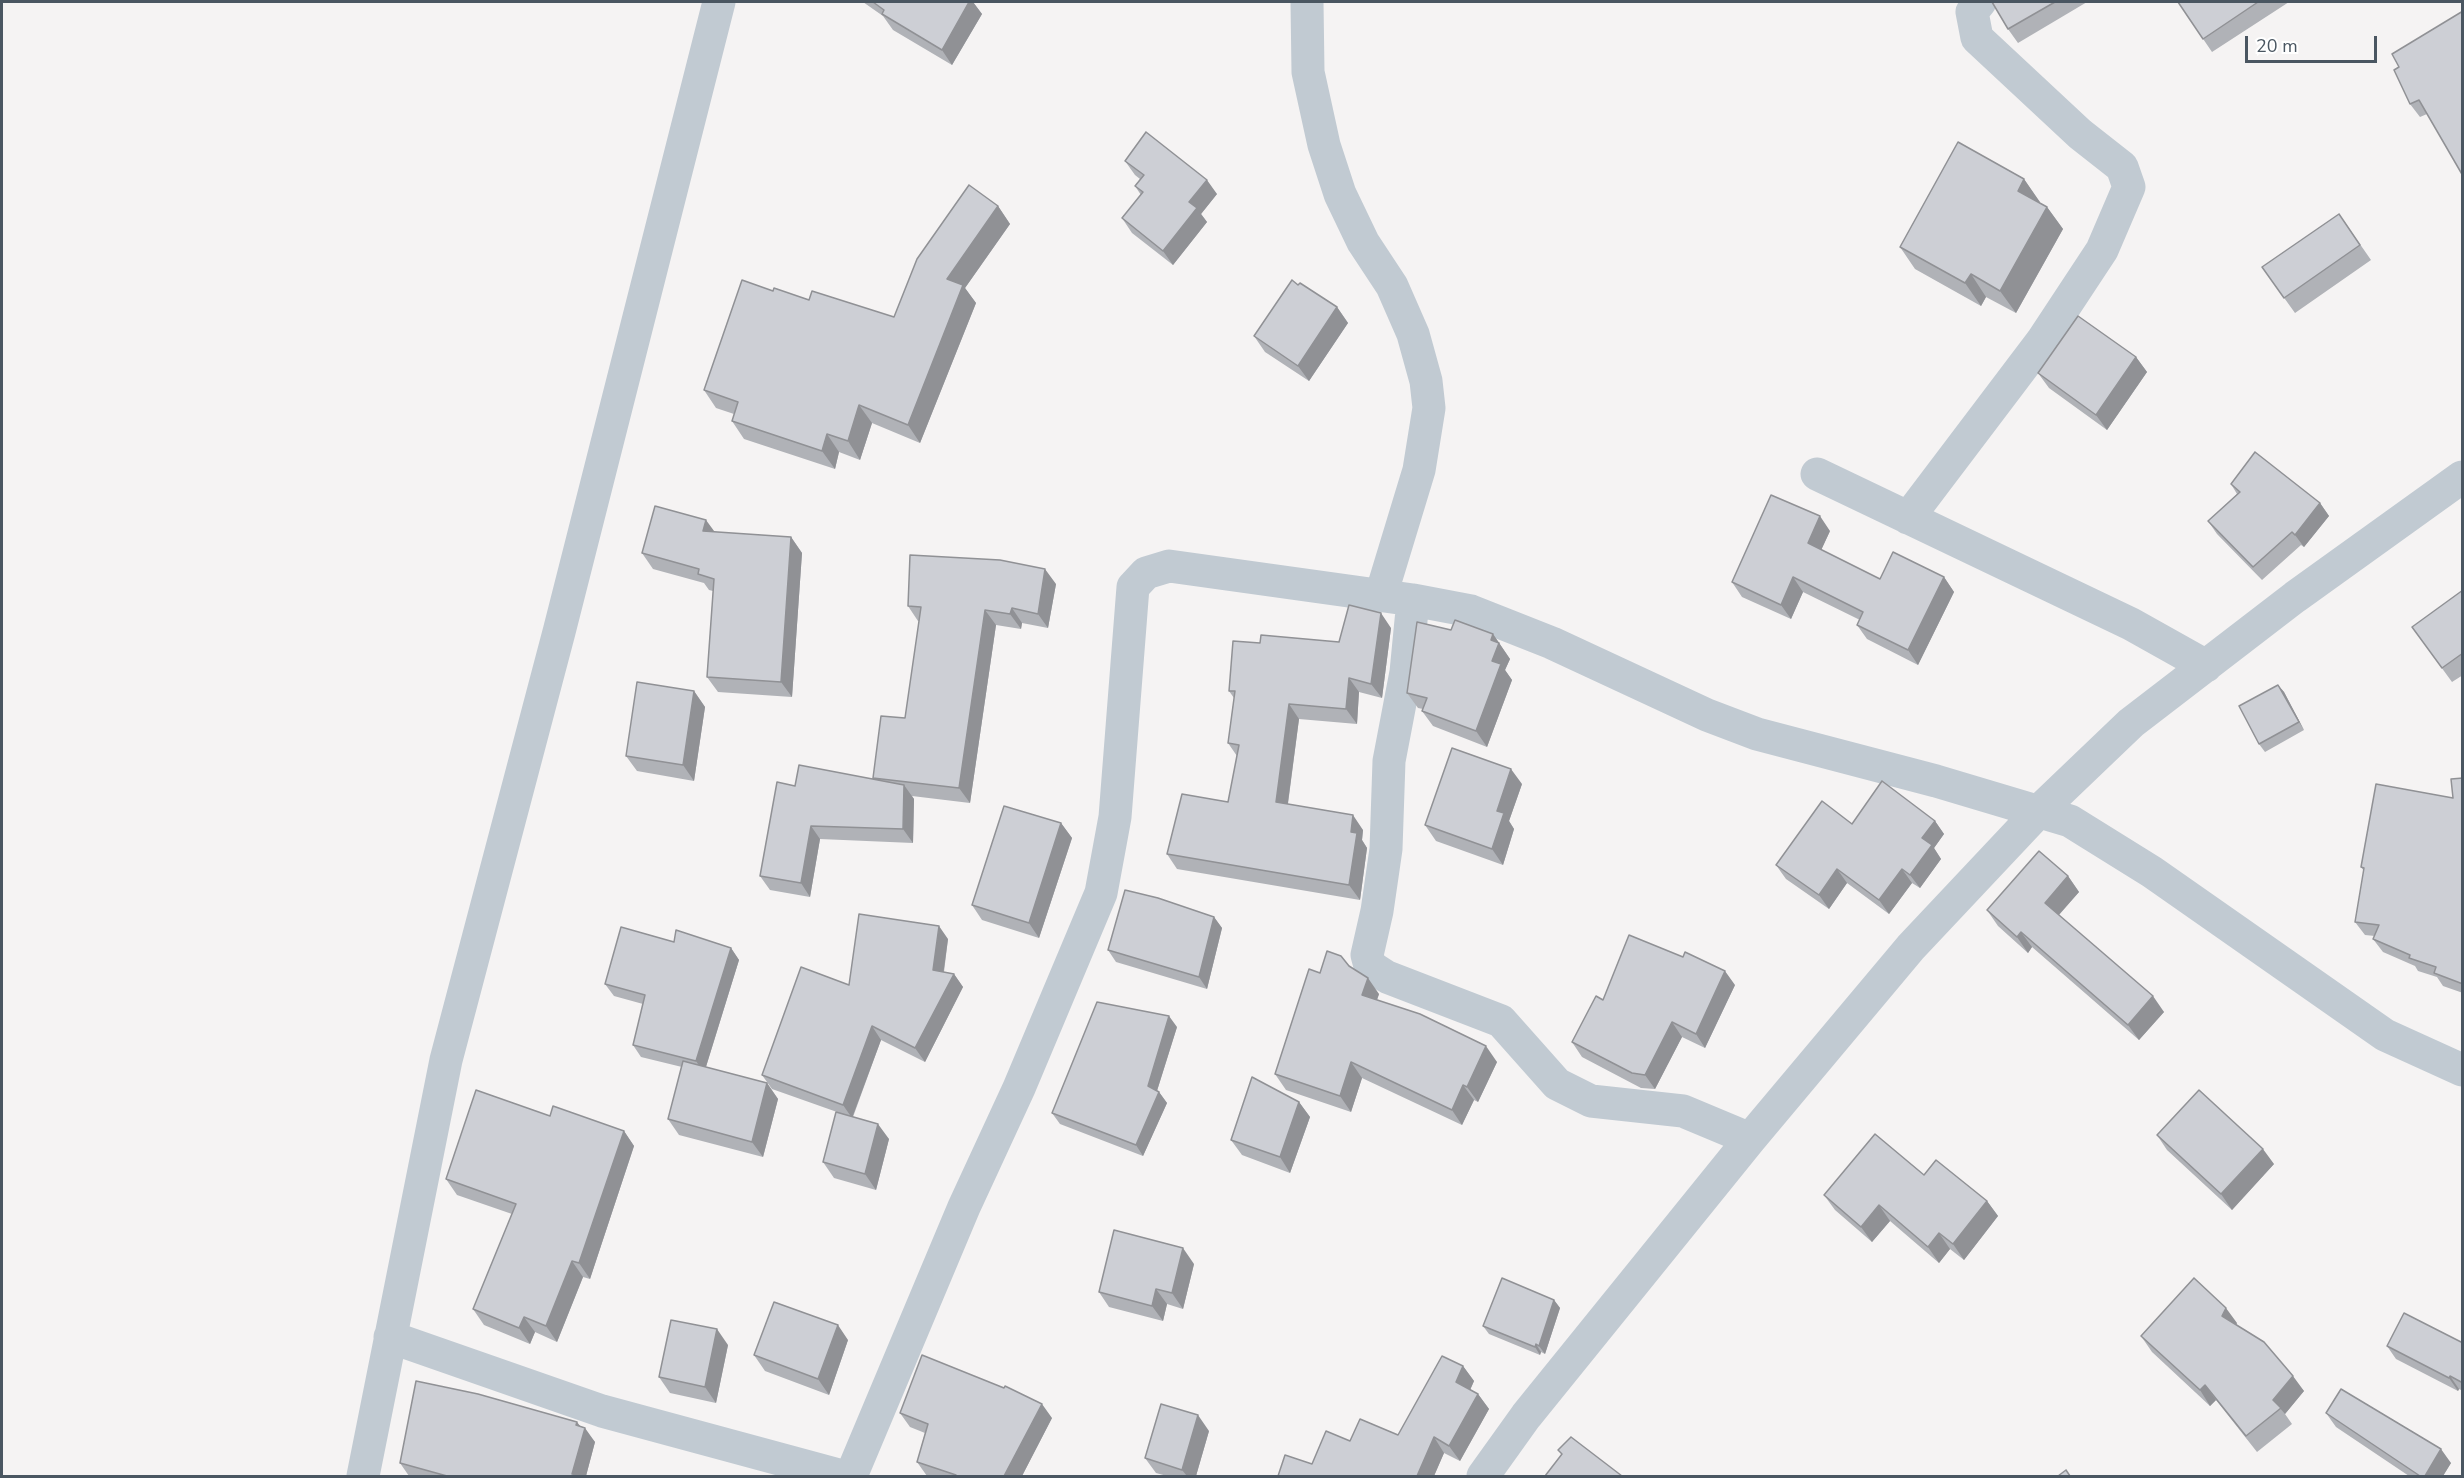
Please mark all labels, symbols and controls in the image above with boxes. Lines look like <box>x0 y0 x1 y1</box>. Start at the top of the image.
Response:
scale bar <box>2248 24 2380 62</box>
text: 20 m <box>2256 34 2298 58</box>

